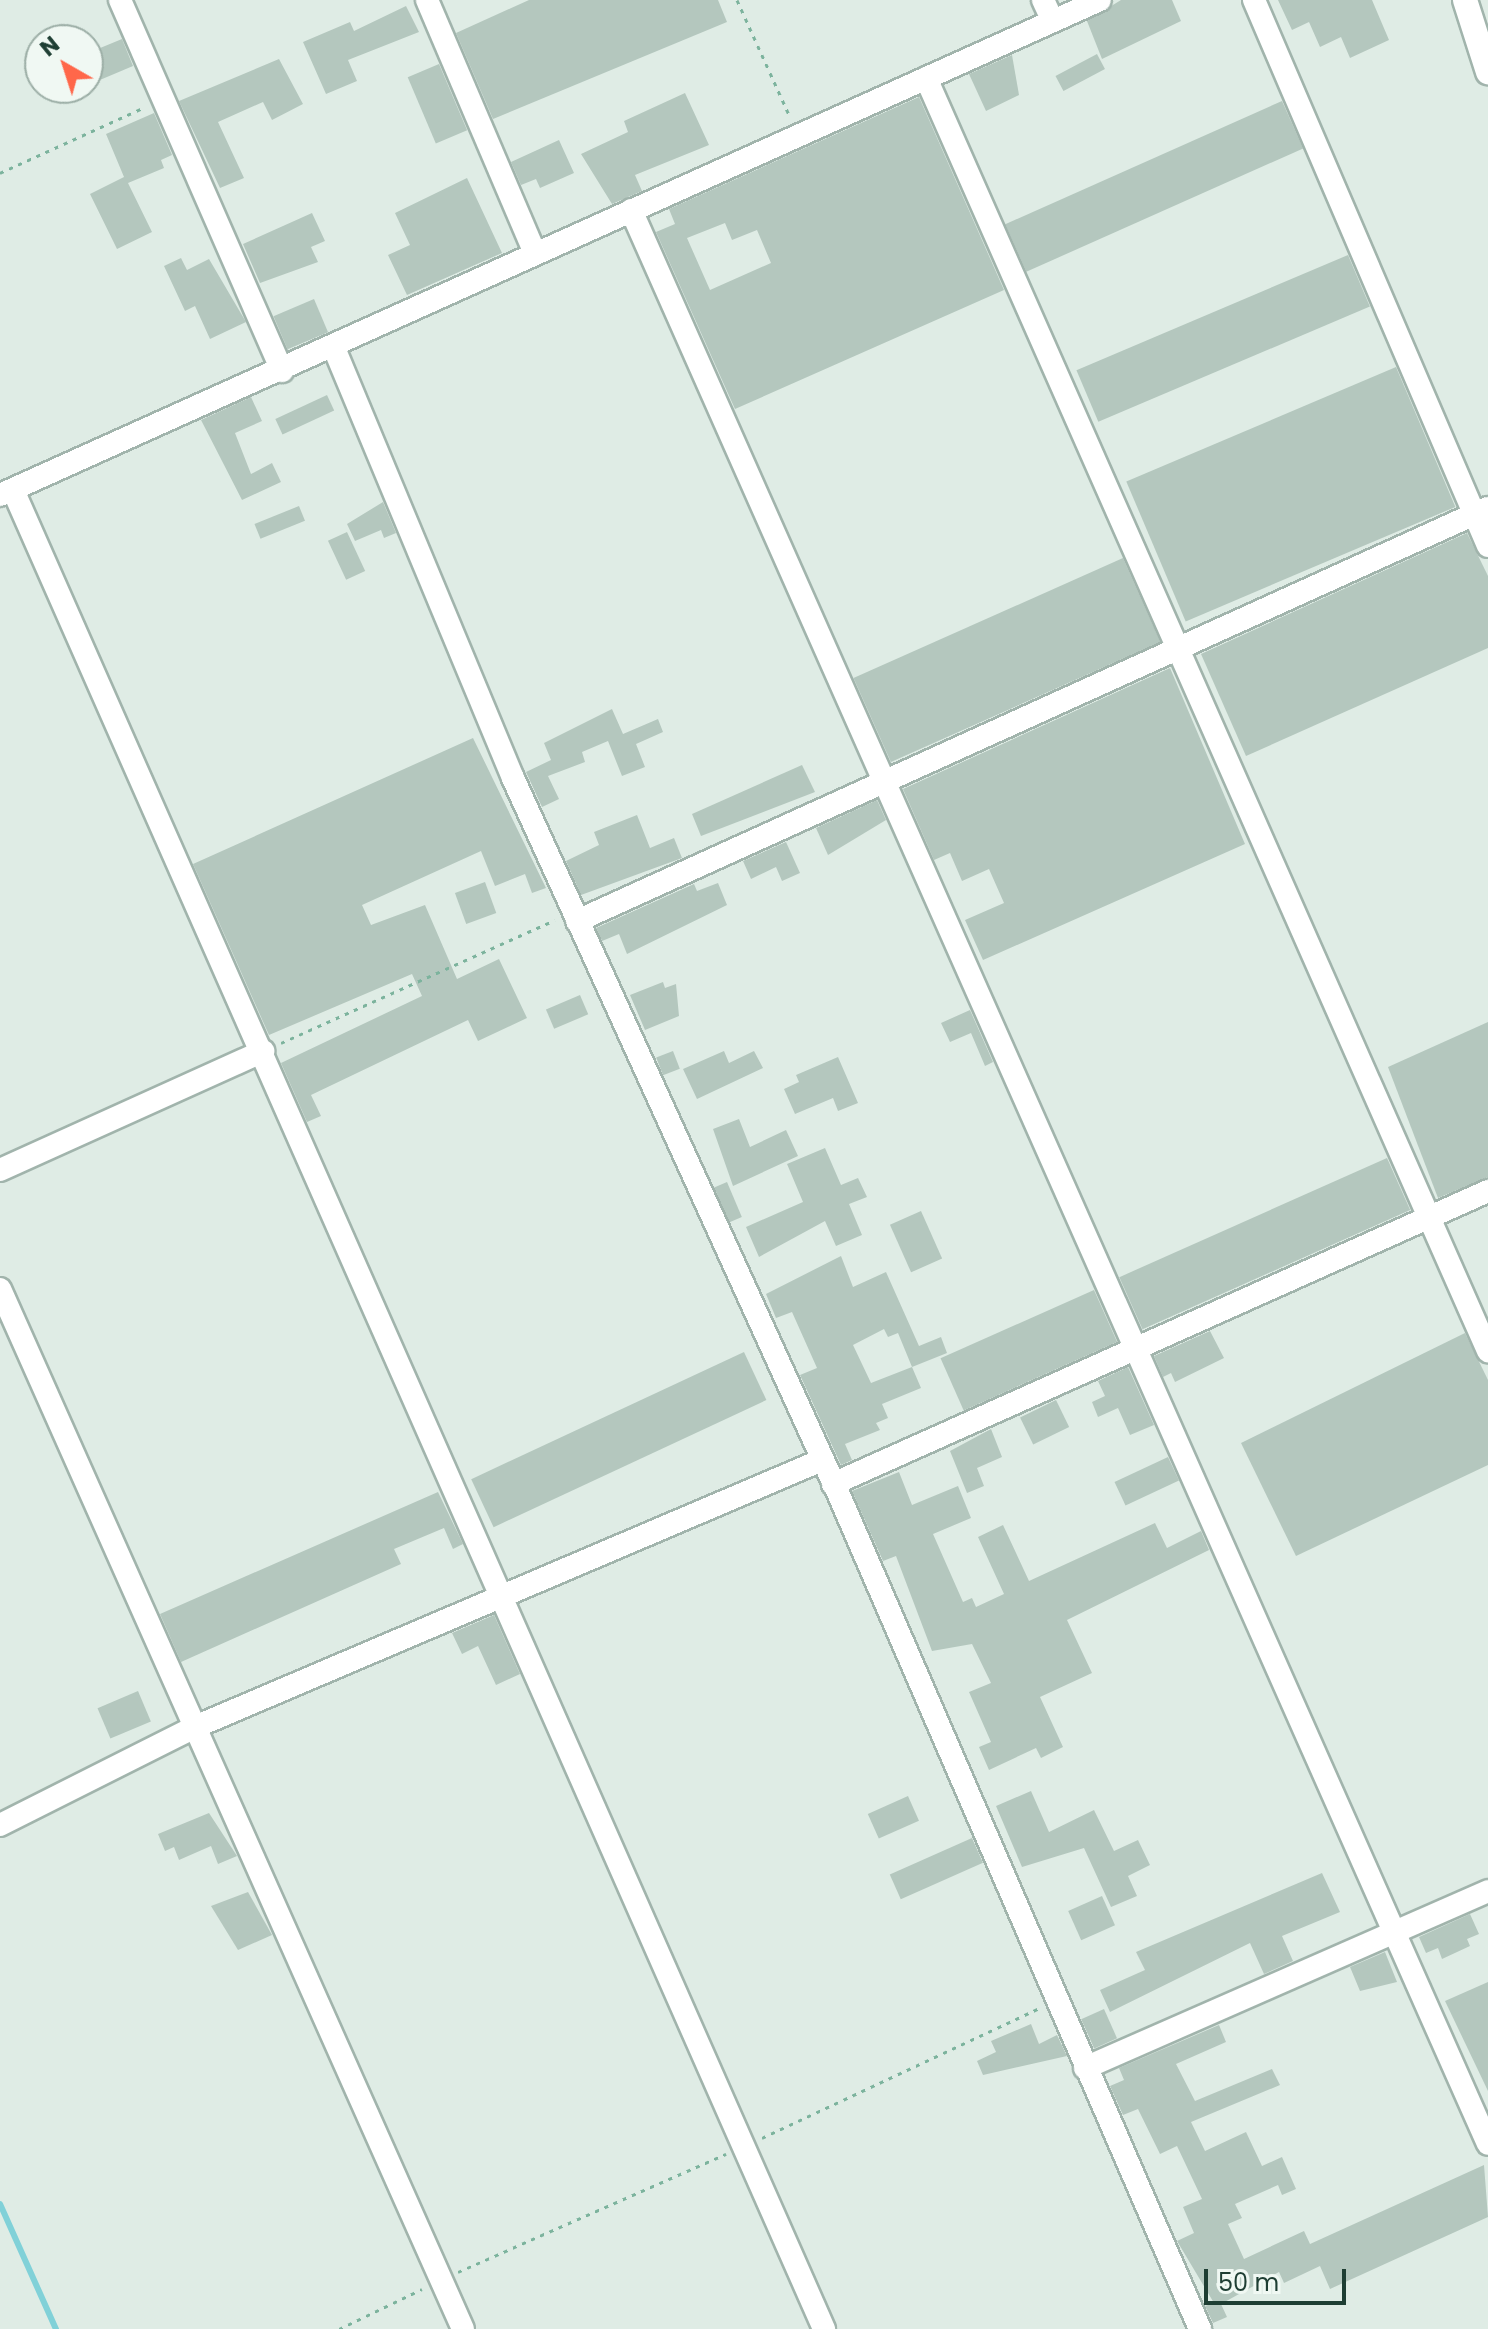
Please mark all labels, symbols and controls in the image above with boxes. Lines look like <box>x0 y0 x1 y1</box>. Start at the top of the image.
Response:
north arrow <box>24 24 104 104</box>
text: N <box>34 29 66 64</box>
scale bar <box>1208 2253 1350 2303</box>
text: 50 m <box>1218 2266 1279 2299</box>

